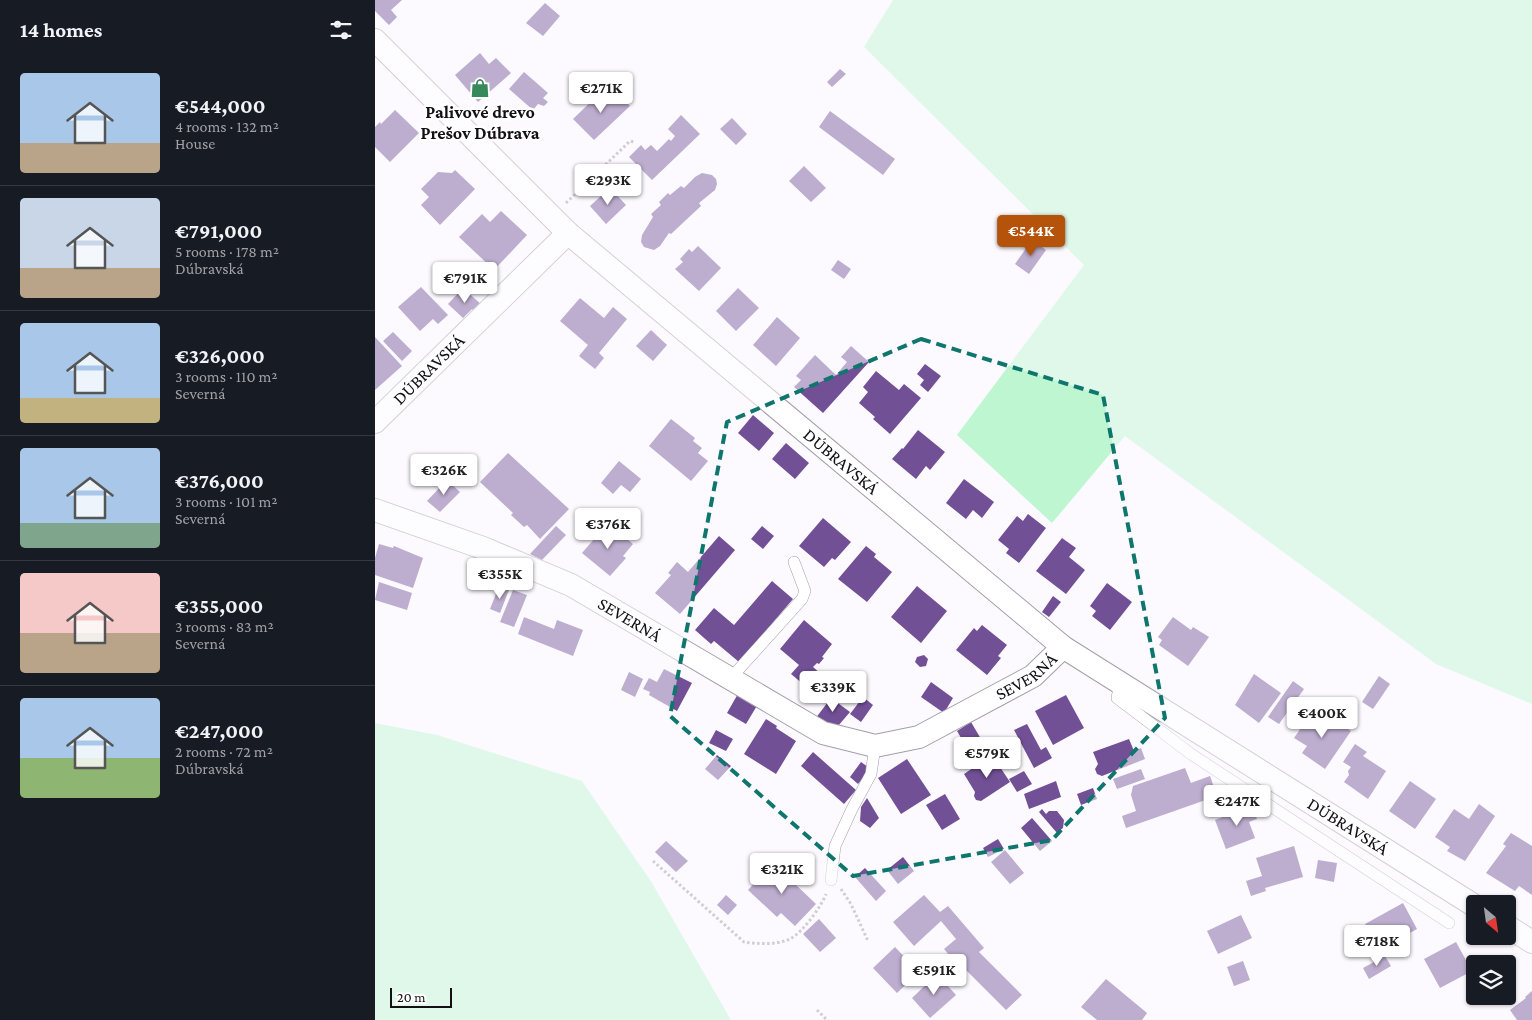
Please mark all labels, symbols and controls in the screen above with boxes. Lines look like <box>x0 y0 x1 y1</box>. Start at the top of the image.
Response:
icon: filters <box>327 16 355 44</box>
text: 14 homes <box>20 18 102 42</box>
pin: €271K <box>566 72 636 114</box>
shop icon: Palivové drevo Prešov Dúbrava <box>469 77 491 99</box>
text: €271K <box>580 79 622 96</box>
icon: home <box>60 93 120 153</box>
text: €544,000 <box>175 94 266 118</box>
place label: Palivové drevo Prešov Dúbrava <box>420 102 540 143</box>
text: 4 rooms · 132 m² <box>175 118 279 135</box>
text: House <box>175 135 215 152</box>
pin: €293K <box>573 164 643 206</box>
text: €293K <box>585 171 631 188</box>
pin: €544K <box>996 214 1066 257</box>
icon: home <box>60 218 120 278</box>
text: €791,000 <box>175 219 262 243</box>
text: €544K <box>1008 222 1054 239</box>
text: 5 rooms · 178 m² <box>175 243 279 260</box>
text: Dúbravská <box>175 260 244 277</box>
pin: €791K <box>430 262 500 304</box>
text: €791K <box>443 269 487 286</box>
street label: DÚBRAVSKÁ <box>389 330 469 409</box>
icon: home <box>60 343 120 403</box>
text: €326,000 <box>175 344 265 368</box>
text: 3 rooms · 110 m² <box>175 368 278 385</box>
text: Severná <box>175 385 225 402</box>
street label: DÚBRAVSKÁ <box>800 424 883 499</box>
pin: €326K <box>409 454 479 496</box>
text: €326K <box>421 461 467 478</box>
icon: home <box>60 468 120 528</box>
text: €376,000 <box>175 469 264 493</box>
text: 3 rooms · 101 m² <box>175 493 278 510</box>
pin: €376K <box>573 508 643 550</box>
text: Severná <box>175 510 225 527</box>
text: €376K <box>586 515 630 532</box>
pin: €355K <box>465 558 535 600</box>
text: €355K <box>478 565 522 582</box>
icon: home <box>60 593 120 653</box>
street label: SEVERNÁ <box>594 593 666 646</box>
text: €355,000 <box>175 594 263 618</box>
text: 3 rooms · 83 m² <box>175 618 274 635</box>
text: Severná <box>175 635 225 652</box>
street label: SEVERNÁ <box>992 648 1061 704</box>
pin: €339K <box>798 670 868 713</box>
text: €339K <box>811 678 856 695</box>
pin: €400K <box>1287 696 1357 739</box>
text: €400K <box>1298 704 1346 721</box>
icon: home <box>60 718 120 778</box>
text: €247,000 <box>175 719 263 743</box>
pin: €579K <box>952 736 1022 779</box>
text: 2 rooms · 72 m² <box>175 743 273 760</box>
text: €579K <box>965 744 1009 761</box>
text: Dúbravská <box>175 760 244 777</box>
pin: €247K <box>1202 784 1272 827</box>
text: €247K <box>1215 792 1259 809</box>
street label: DÚBRAVSKÁ <box>1304 793 1393 859</box>
pin: €321K <box>747 852 817 895</box>
text: €321K <box>761 860 803 877</box>
north arrow <box>1466 895 1516 945</box>
map controls <box>1466 895 1516 1005</box>
pin: €718K <box>1342 924 1412 967</box>
text: €718K <box>1355 932 1399 949</box>
pin: €591K <box>899 954 969 996</box>
button: layers <box>1466 955 1516 1005</box>
text: €591K <box>912 961 956 978</box>
scale bar <box>390 985 453 1008</box>
text: 20 m <box>397 989 425 1005</box>

